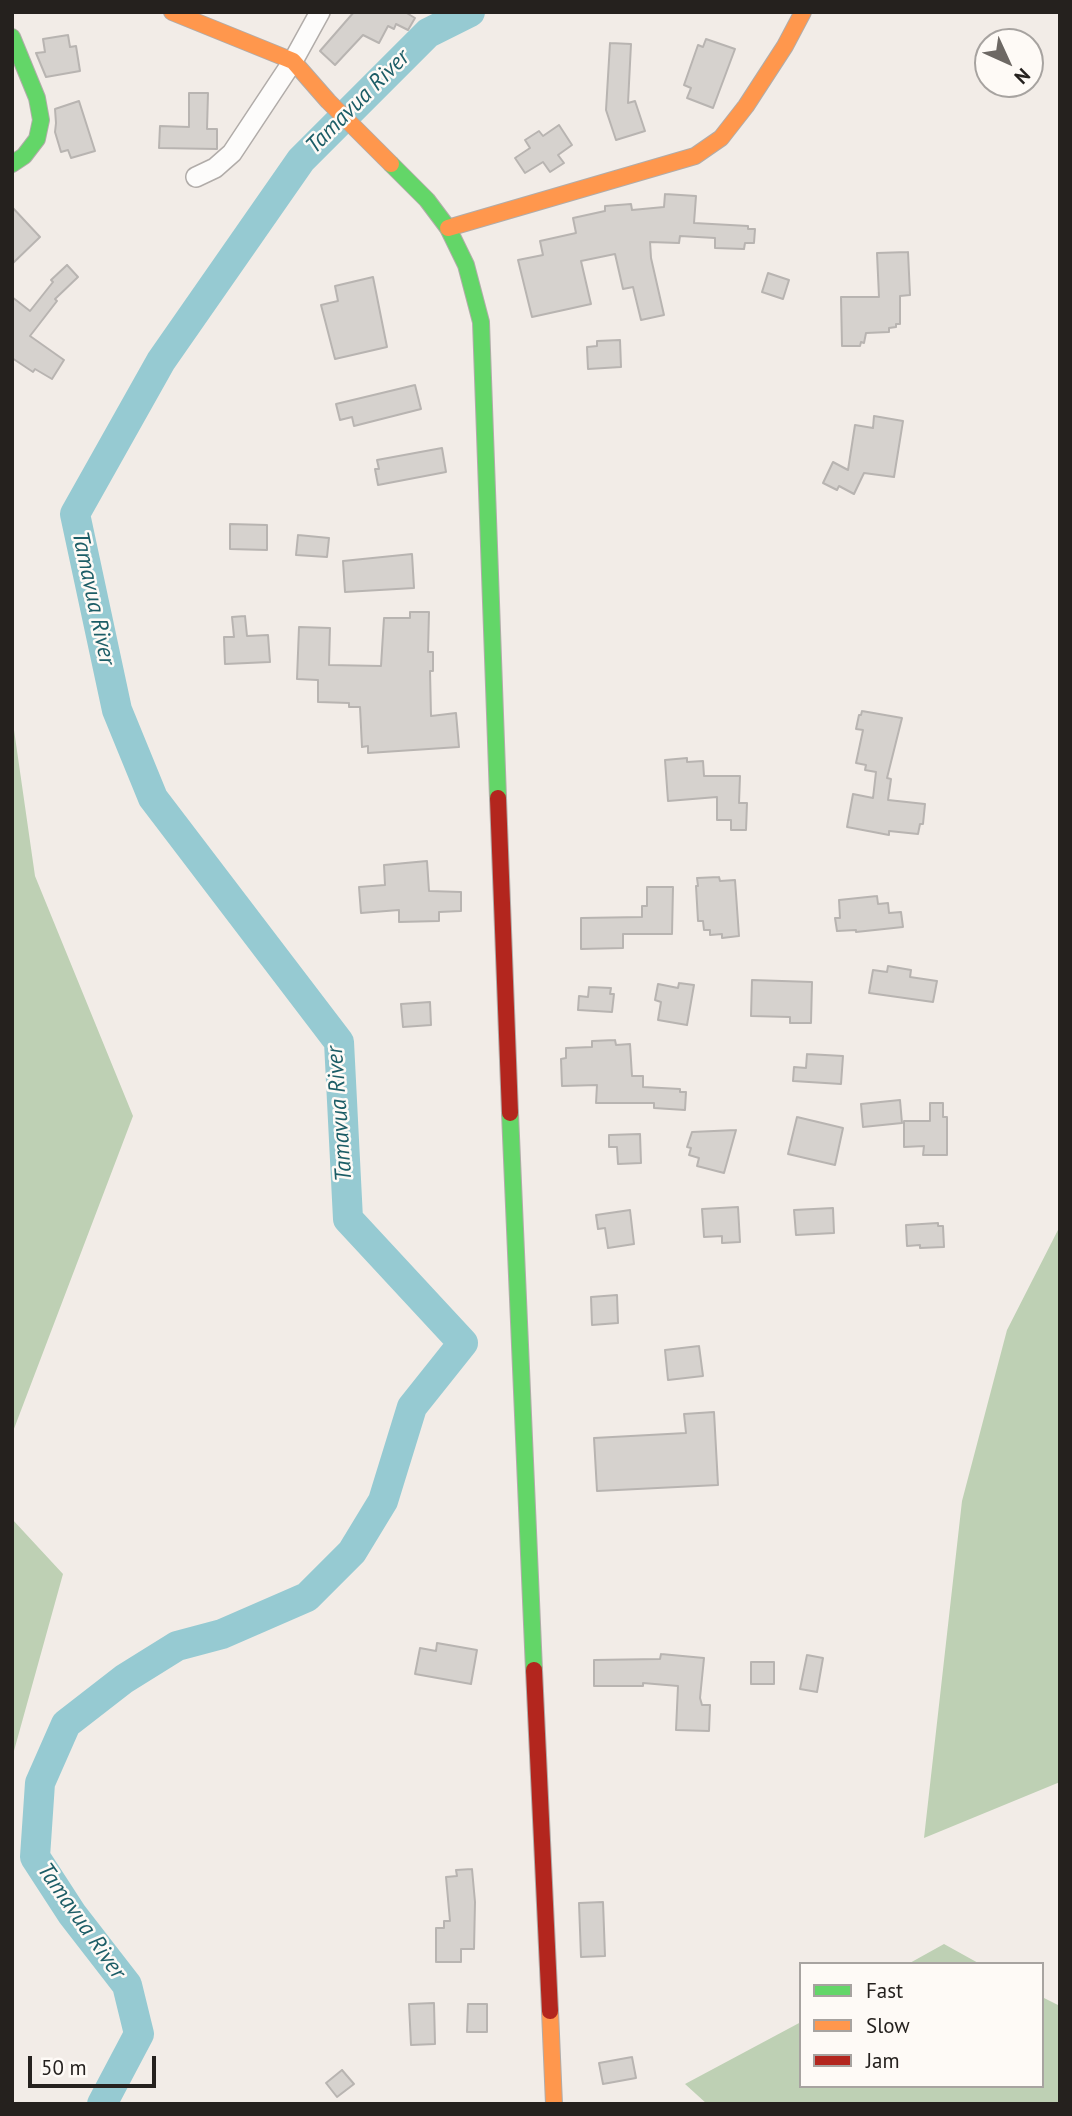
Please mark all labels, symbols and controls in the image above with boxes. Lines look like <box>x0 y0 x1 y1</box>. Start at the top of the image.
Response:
north arrow <box>974 28 1044 98</box>
water label: Tamavua River <box>300 44 416 160</box>
text: N <box>1010 64 1035 89</box>
water label: Tamavua River <box>65 529 121 667</box>
water label: Tamavua River <box>322 1045 358 1183</box>
water label: Tamavua River <box>31 1858 131 1984</box>
legend <box>799 1962 1044 2088</box>
text: Fast <box>866 1977 903 2004</box>
text: Slow <box>866 2012 910 2039</box>
scale bar <box>32 2042 159 2086</box>
text: Jam <box>866 2047 900 2074</box>
text: 50 m <box>41 2054 87 2081</box>

